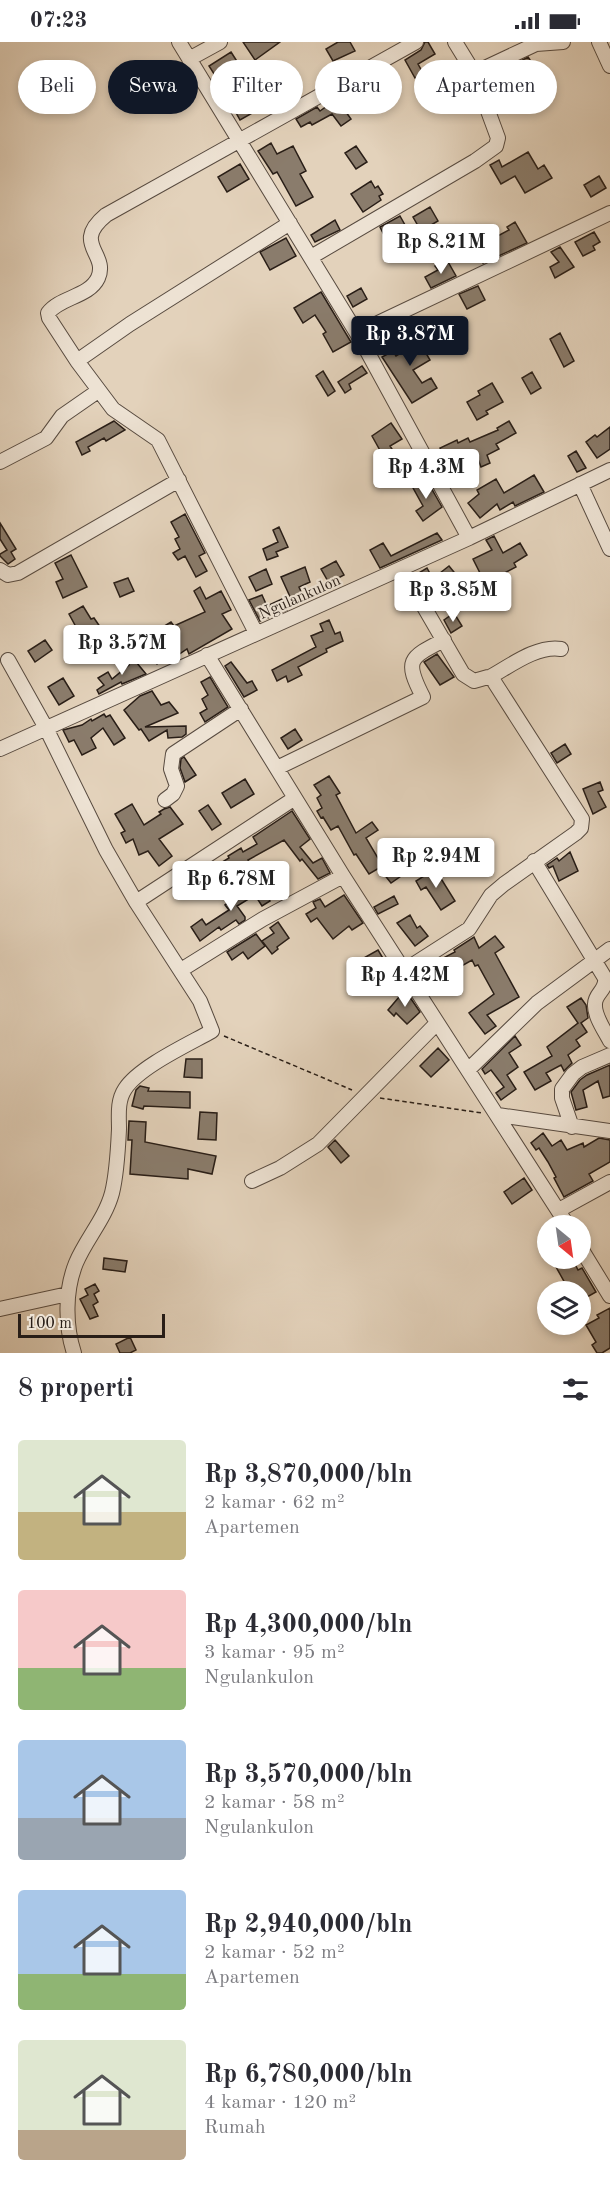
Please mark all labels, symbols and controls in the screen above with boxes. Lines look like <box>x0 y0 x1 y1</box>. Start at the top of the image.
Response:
text: 07:23 <box>30 10 87 32</box>
chip: Beli <box>18 60 96 114</box>
chip: Sewa <box>108 60 198 114</box>
chip: Filter <box>210 60 303 114</box>
chip: Baru <box>315 60 402 114</box>
chip: Apartemen <box>414 60 557 114</box>
pin: Rp 8.21M <box>379 224 503 275</box>
text: Rp 8.21M <box>396 233 486 253</box>
pin: Rp 3.87M <box>348 316 472 367</box>
text: Rp 3.87M <box>365 325 455 345</box>
pin: Rp 4.3M <box>371 449 481 500</box>
text: Rp 4.3M <box>387 458 465 478</box>
street label: Ngulankulon <box>256 572 344 623</box>
pin: Rp 3.85M <box>391 572 515 623</box>
text: Rp 3.85M <box>408 581 498 601</box>
pin: Rp 3.57M <box>60 625 184 676</box>
text: Rp 3.57M <box>77 634 167 654</box>
pin: Rp 2.94M <box>374 838 498 889</box>
text: Rp 2.94M <box>391 847 481 867</box>
pin: Rp 6.78M <box>169 861 293 912</box>
text: Rp 6.78M <box>186 870 276 890</box>
pin: Rp 4.42M <box>343 957 467 1008</box>
text: Rp 4.42M <box>360 966 450 986</box>
north arrow <box>537 1215 591 1269</box>
map controls <box>537 1215 591 1335</box>
button: layers <box>537 1281 591 1335</box>
scale bar <box>18 1311 165 1338</box>
text: 100 m <box>27 1316 72 1332</box>
icon: filters <box>559 1373 592 1406</box>
text: 8 properti <box>18 1376 134 1402</box>
text: Rp 3,870,000/bln <box>204 1462 412 1488</box>
icon: home <box>66 1464 138 1536</box>
text: 2 kamar · 62 m² <box>204 1493 345 1513</box>
text: Apartemen <box>204 1518 300 1538</box>
text: Rp 4,300,000/bln <box>204 1612 412 1638</box>
icon: home <box>66 1614 138 1686</box>
text: 3 kamar · 95 m² <box>204 1643 345 1663</box>
text: Ngulankulon <box>204 1668 314 1688</box>
text: Rp 3,570,000/bln <box>204 1762 412 1788</box>
icon: home <box>66 1764 138 1836</box>
text: 2 kamar · 58 m² <box>204 1793 345 1813</box>
text: Ngulankulon <box>204 1818 314 1838</box>
text: Rp 2,940,000/bln <box>204 1912 412 1938</box>
icon: home <box>66 1914 138 1986</box>
text: 2 kamar · 52 m² <box>204 1943 345 1963</box>
text: Apartemen <box>204 1968 300 1988</box>
text: Rp 6,780,000/bln <box>204 2062 412 2088</box>
icon: home <box>66 2064 138 2136</box>
text: 4 kamar · 120 m² <box>204 2093 356 2113</box>
text: Rumah <box>204 2118 266 2138</box>

